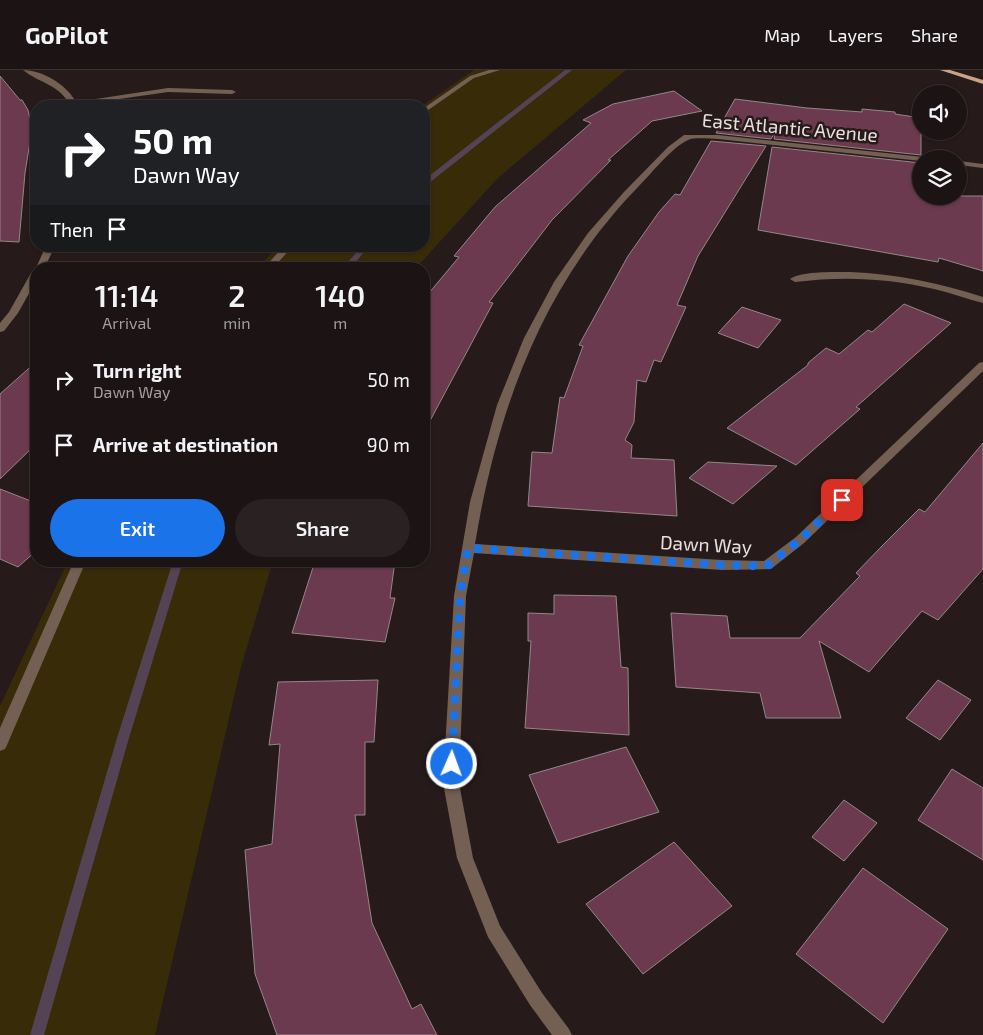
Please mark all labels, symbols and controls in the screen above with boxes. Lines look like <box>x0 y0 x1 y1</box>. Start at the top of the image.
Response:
text: GoPilot <box>25 20 108 49</box>
text: Map <box>764 24 800 46</box>
text: Layers <box>828 24 883 46</box>
text: Share <box>911 24 958 46</box>
map controls <box>912 85 967 205</box>
button: sound <box>912 85 967 140</box>
street label: East Atlantic Avenue <box>701 108 879 146</box>
text: 50 m <box>133 119 213 161</box>
icon: right <box>50 120 115 185</box>
button: layers <box>912 150 967 205</box>
text: Dawn Way <box>133 161 240 187</box>
icon: arrive <box>103 215 131 243</box>
text: Then <box>50 218 93 241</box>
text: 11:14 <box>95 277 159 313</box>
text: 2 <box>228 277 246 313</box>
text: 140 <box>315 277 365 313</box>
text: Arrival <box>102 313 151 332</box>
text: min <box>223 313 251 332</box>
text: m <box>333 313 347 332</box>
text: Turn right <box>93 359 181 382</box>
icon: right <box>50 366 78 394</box>
text: 50 m <box>367 368 410 391</box>
text: Dawn Way <box>93 382 170 401</box>
icon: arrive <box>50 431 78 459</box>
text: Arrive at destination <box>93 433 278 456</box>
text: 90 m <box>367 433 410 456</box>
pin <box>821 479 863 521</box>
icon: arrive <box>828 486 856 514</box>
button: Exit <box>50 499 225 557</box>
button: Share <box>235 499 410 557</box>
street label: Dawn Way <box>659 530 753 558</box>
position arrow <box>425 737 477 789</box>

